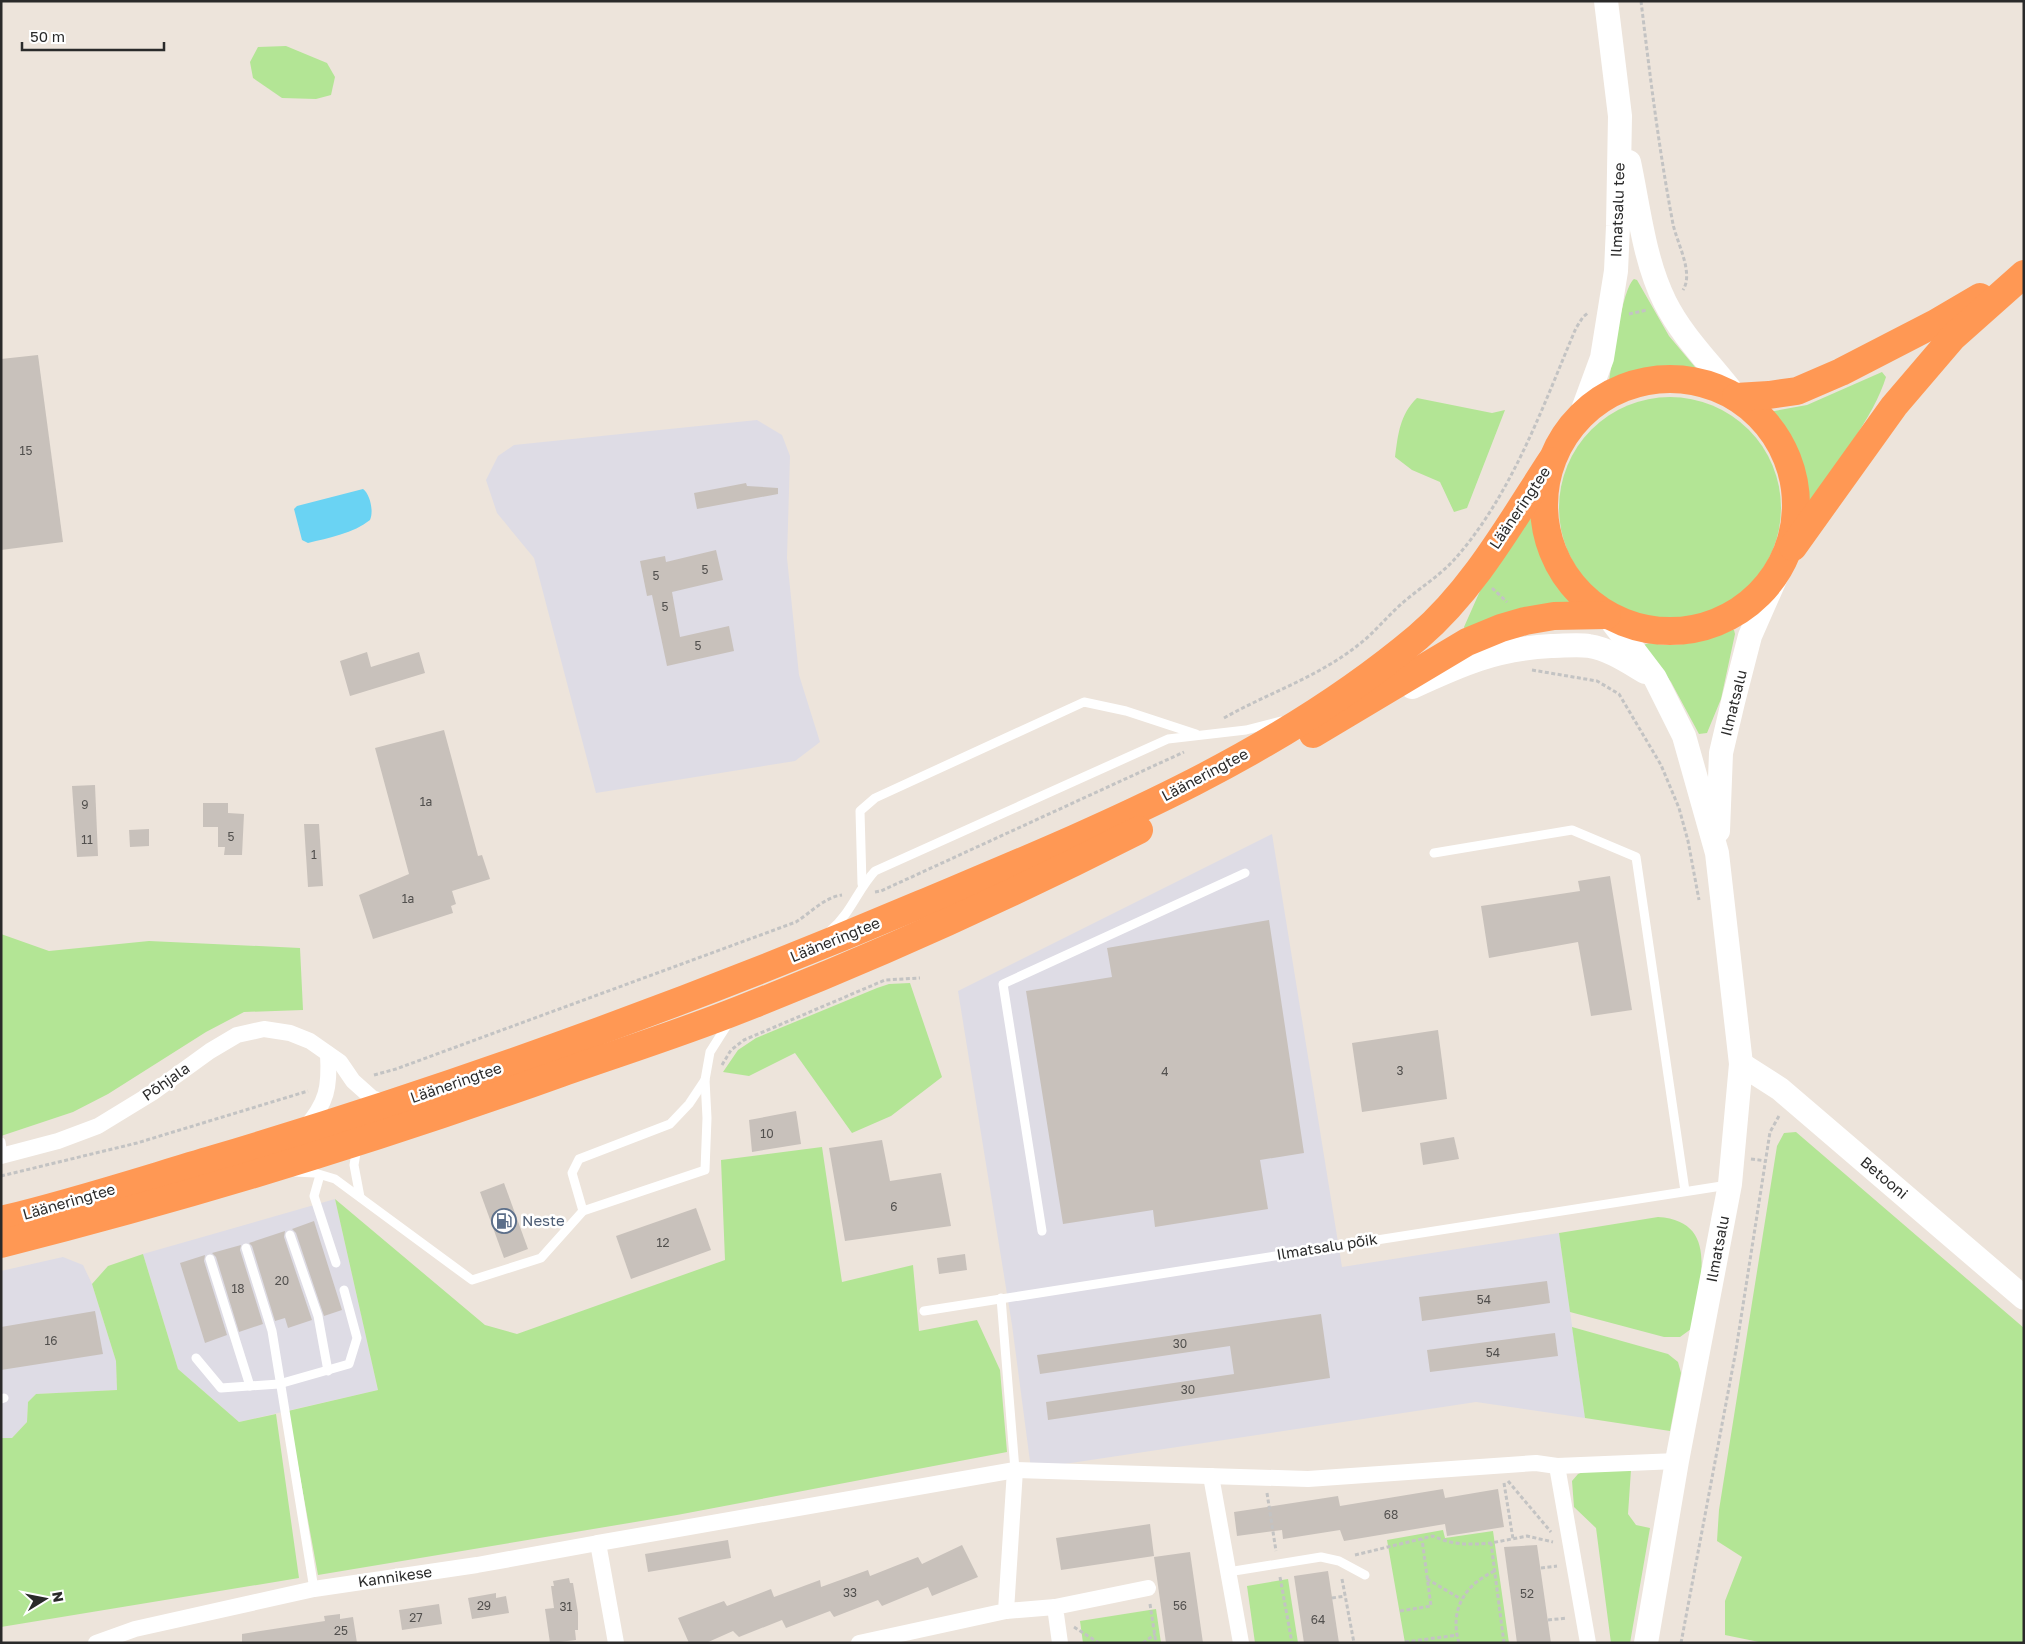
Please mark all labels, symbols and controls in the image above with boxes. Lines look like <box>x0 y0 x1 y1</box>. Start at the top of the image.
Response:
scale bar <box>22 20 165 52</box>
text: 50 m <box>30 27 65 45</box>
street label: Ilmatsalu tee <box>1606 162 1628 258</box>
house number: 15 <box>20 443 32 458</box>
street label: Lääneringtee <box>1485 463 1553 552</box>
house number: 5 <box>702 562 709 577</box>
house number: 5 <box>653 568 660 583</box>
house number: 5 <box>662 599 669 614</box>
house number: 5 <box>695 638 702 653</box>
street label: Ilmatsalu <box>1716 668 1750 738</box>
street label: Lääneringtee <box>1158 744 1251 804</box>
house number: 1a <box>420 794 432 809</box>
house number: 9 <box>81 797 89 812</box>
house number: 5 <box>228 829 235 844</box>
house number: 11 <box>81 832 93 847</box>
house number: 1 <box>311 847 317 862</box>
house number: 1a <box>402 891 414 906</box>
street label: Lääneringtee <box>787 913 882 965</box>
street label: Põhjala <box>138 1058 193 1104</box>
street label: Lääneringtee <box>408 1058 504 1106</box>
house number: 3 <box>1396 1063 1404 1078</box>
house number: 4 <box>1161 1064 1169 1079</box>
house number: 10 <box>760 1126 774 1141</box>
street label: Betooni <box>1857 1152 1912 1202</box>
street label: Lääneringtee <box>20 1179 117 1223</box>
house number: 6 <box>890 1199 898 1214</box>
fuel station icon: Neste <box>491 1208 517 1234</box>
place label: Neste <box>522 1211 565 1229</box>
street label: Ilmatsalu <box>1702 1214 1732 1284</box>
street label: Ilmatsalu põik <box>1275 1229 1379 1263</box>
house number: 12 <box>657 1235 669 1250</box>
house number: 20 <box>275 1273 289 1288</box>
house number: 18 <box>231 1281 245 1296</box>
house number: 54 <box>1477 1292 1491 1307</box>
house number: 16 <box>44 1333 58 1348</box>
house number: 30 <box>1173 1336 1187 1351</box>
house number: 54 <box>1486 1345 1500 1360</box>
house number: 30 <box>1181 1382 1195 1397</box>
house number: 68 <box>1384 1507 1398 1522</box>
street label: Kannikese <box>357 1562 433 1590</box>
north arrow <box>20 1574 70 1624</box>
house number: 33 <box>843 1585 857 1600</box>
house number: 52 <box>1520 1586 1534 1601</box>
text: N <box>49 1590 68 1603</box>
house number: 29 <box>477 1598 491 1613</box>
house number: 56 <box>1173 1598 1187 1613</box>
house number: 31 <box>560 1599 573 1614</box>
house number: 27 <box>409 1610 423 1625</box>
house number: 64 <box>1311 1612 1325 1627</box>
house number: 25 <box>334 1623 348 1638</box>

